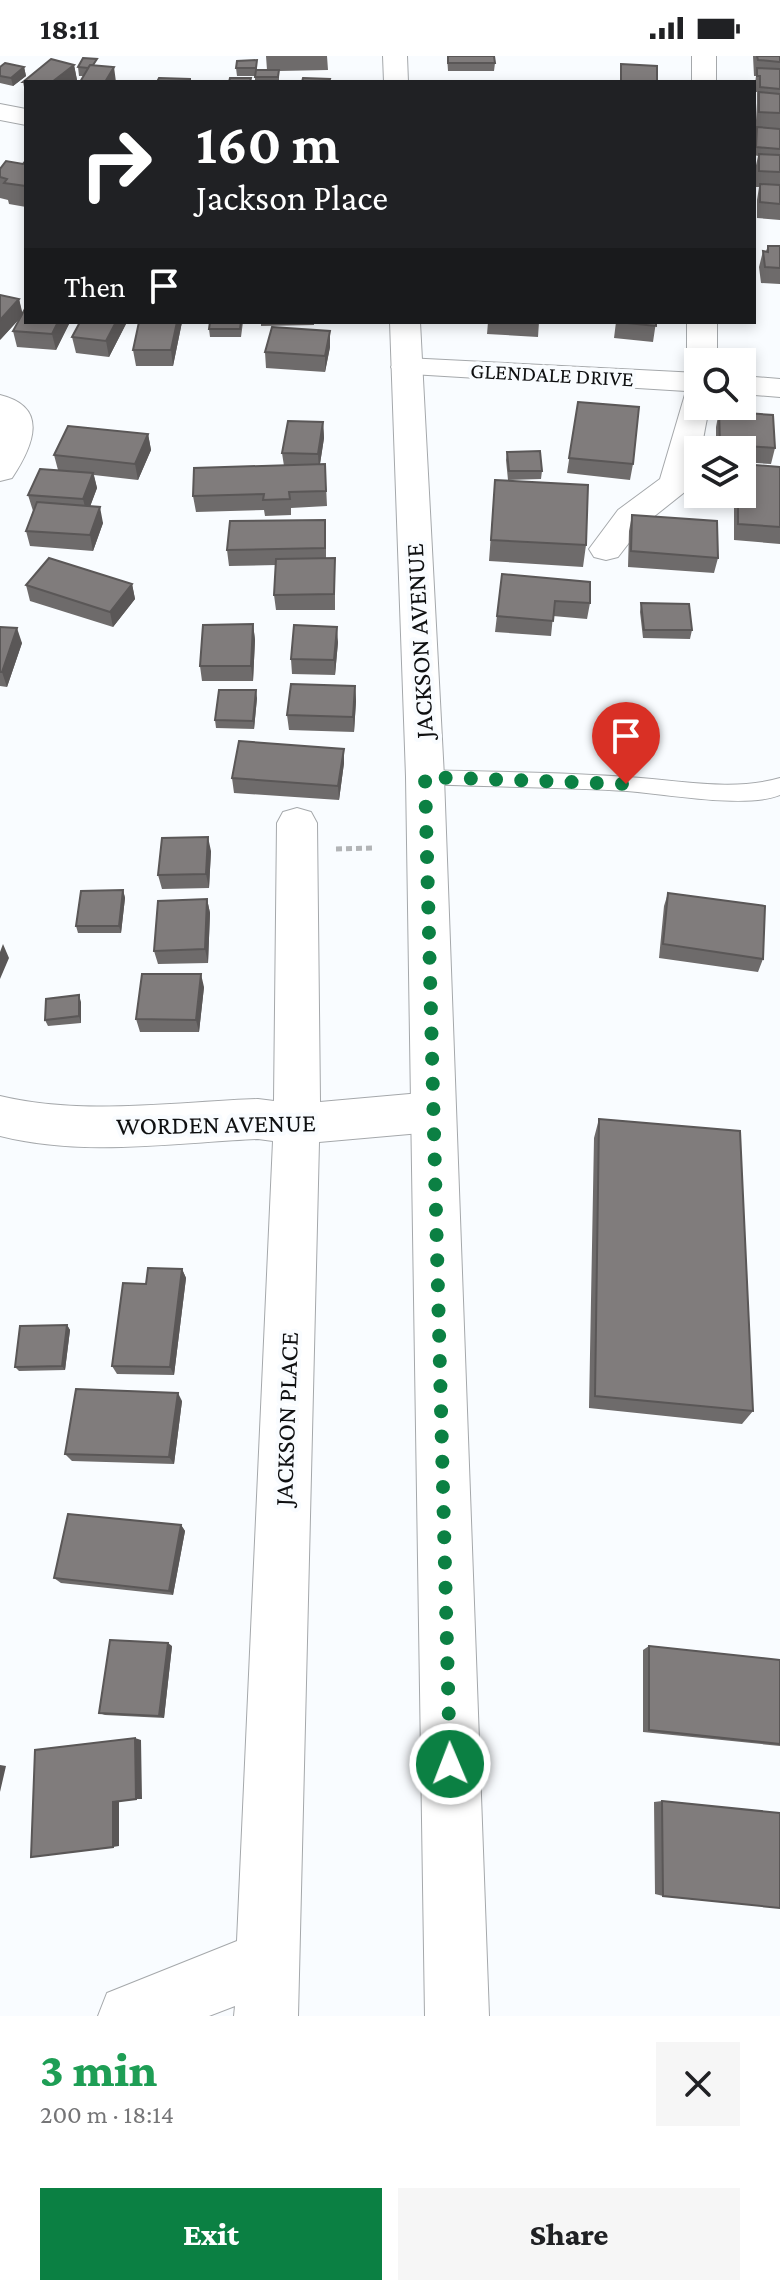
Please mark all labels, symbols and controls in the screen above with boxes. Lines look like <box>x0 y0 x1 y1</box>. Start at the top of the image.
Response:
text: 18:11 <box>40 12 99 45</box>
icon: right <box>64 112 168 216</box>
text: 160 m <box>196 113 340 175</box>
text: Jackson Place <box>196 178 388 218</box>
icon: arrive <box>142 264 186 308</box>
text: Then <box>64 270 126 303</box>
map controls <box>684 348 756 508</box>
button: search <box>684 348 756 420</box>
street label: GLENDALE DRIVE <box>470 358 634 391</box>
button: layers <box>684 436 756 508</box>
street label: JACKSON AVENUE <box>400 543 439 741</box>
pin <box>592 702 660 784</box>
icon: arrive <box>604 714 648 758</box>
street label: WORDEN AVENUE <box>116 1108 316 1141</box>
street label: JACKSON PLACE <box>269 1331 304 1509</box>
position arrow <box>408 1722 492 1806</box>
button: close <box>656 2042 740 2126</box>
text: 3 min <box>40 2043 157 2096</box>
text: 200 m · 18:14 <box>40 2100 174 2129</box>
button: Exit <box>40 2188 382 2280</box>
button: Share <box>398 2188 740 2280</box>

